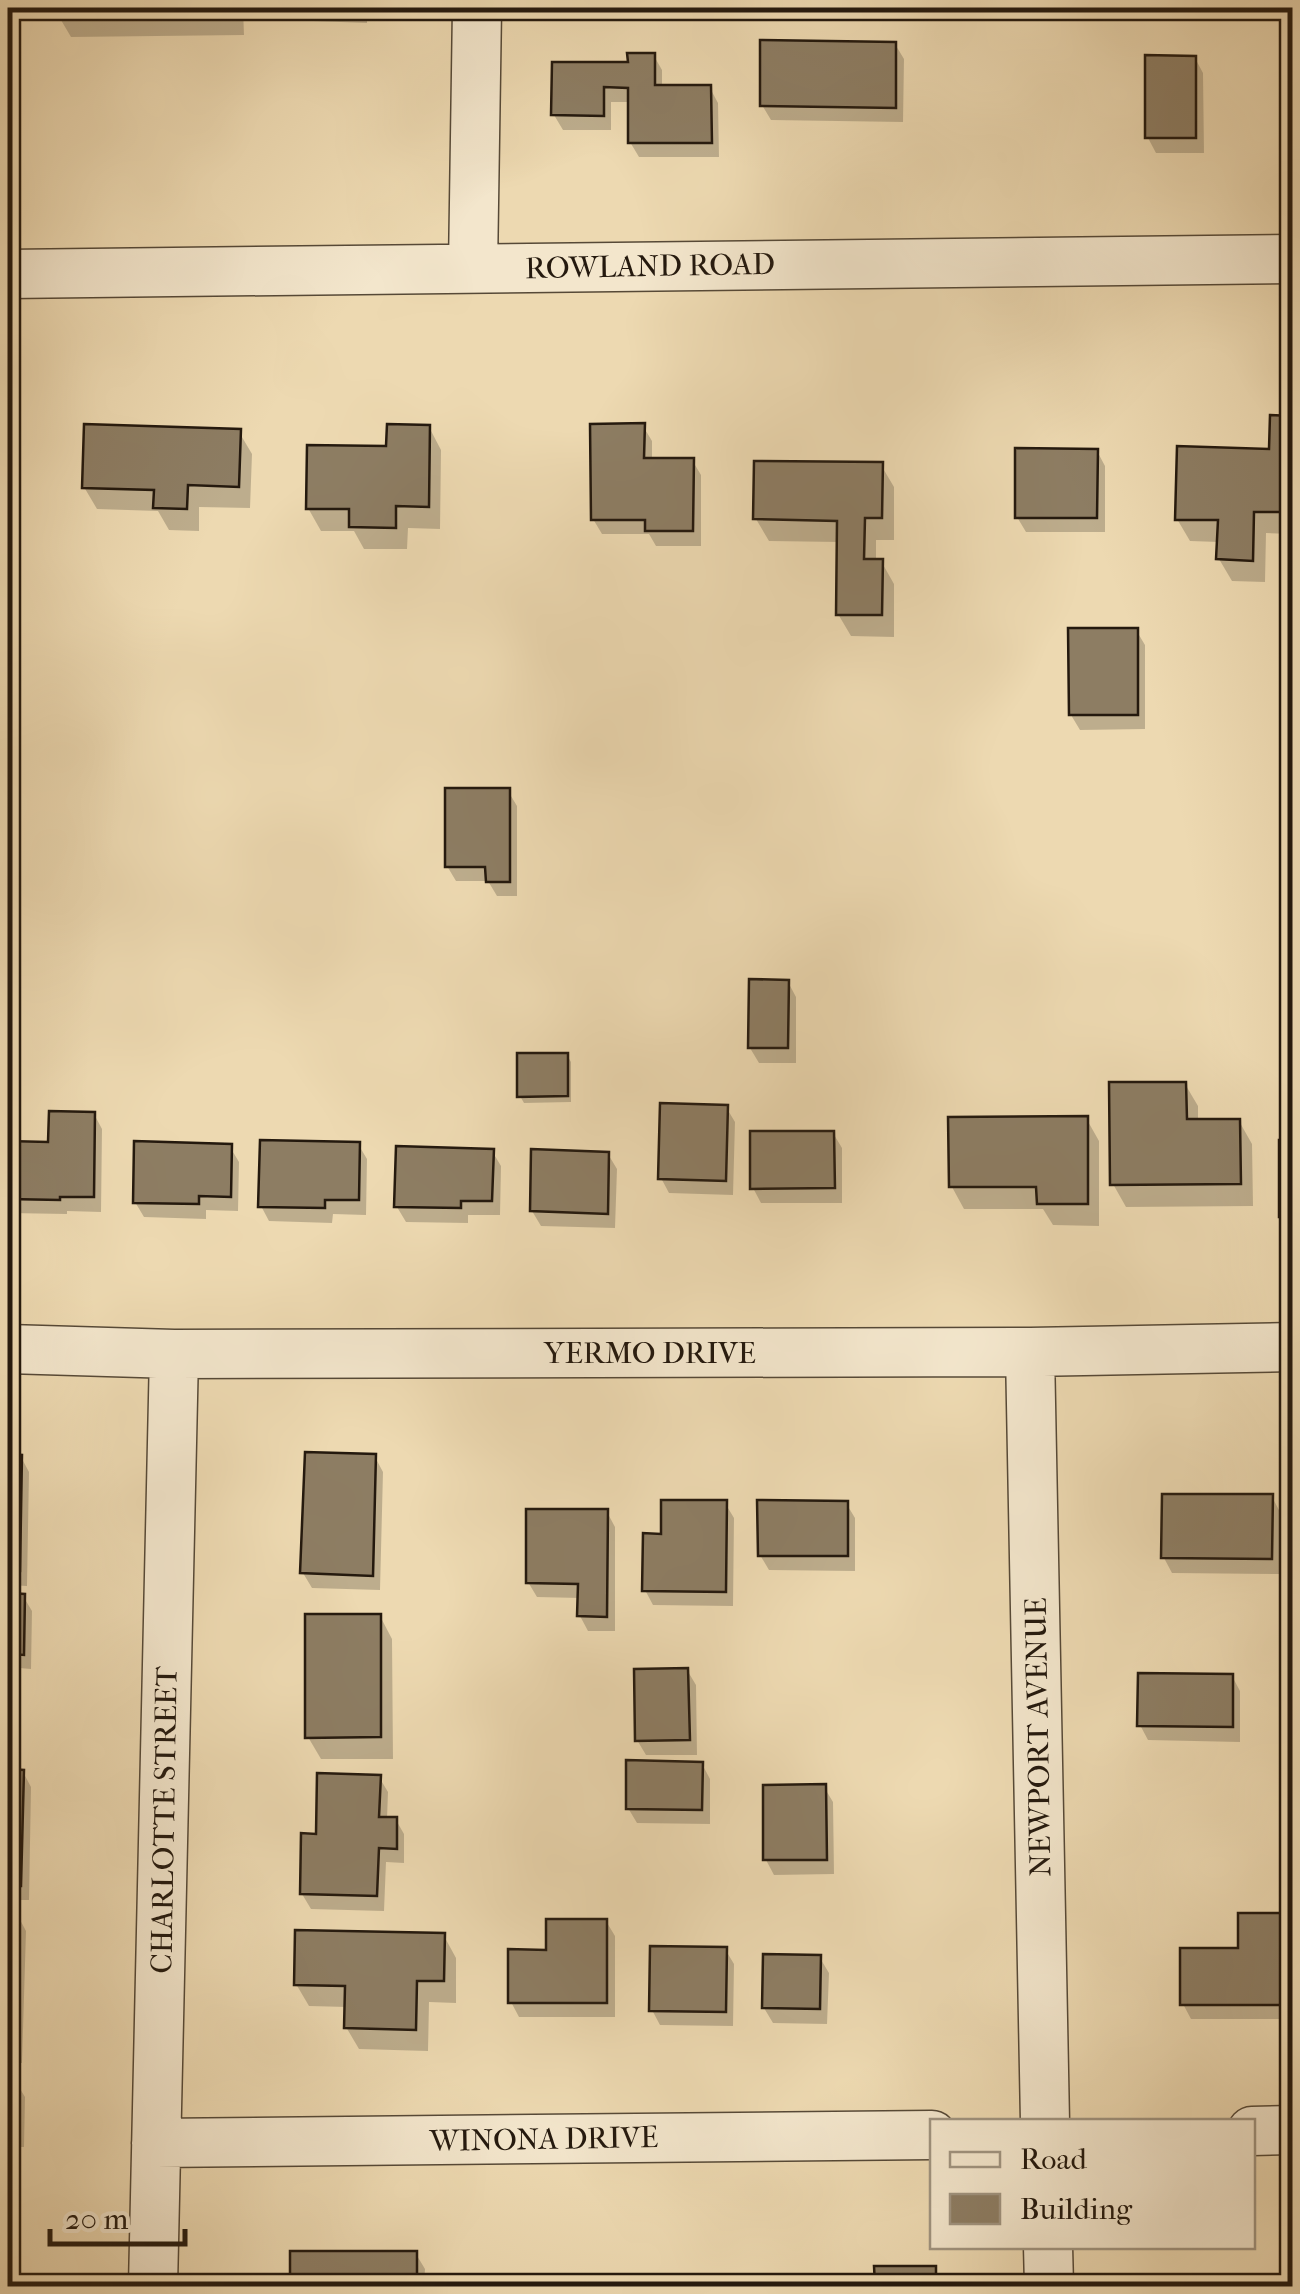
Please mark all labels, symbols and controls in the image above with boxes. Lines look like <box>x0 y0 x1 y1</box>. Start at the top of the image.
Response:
street label: ROWLAND ROAD <box>525 247 775 286</box>
street label: YERMO DRIVE <box>543 1336 756 1371</box>
street label: NEWPORT AVENUE <box>1019 1597 1058 1877</box>
street label: CHARLOTTE STREET <box>144 1665 185 1974</box>
legend <box>930 2119 1255 2249</box>
street label: WINONA DRIVE <box>428 2120 659 2159</box>
text: Road <box>1020 2142 1087 2177</box>
scale bar <box>50 2184 185 2246</box>
text: Building <box>1020 2192 1133 2227</box>
text: 20 m <box>65 2202 128 2237</box>

